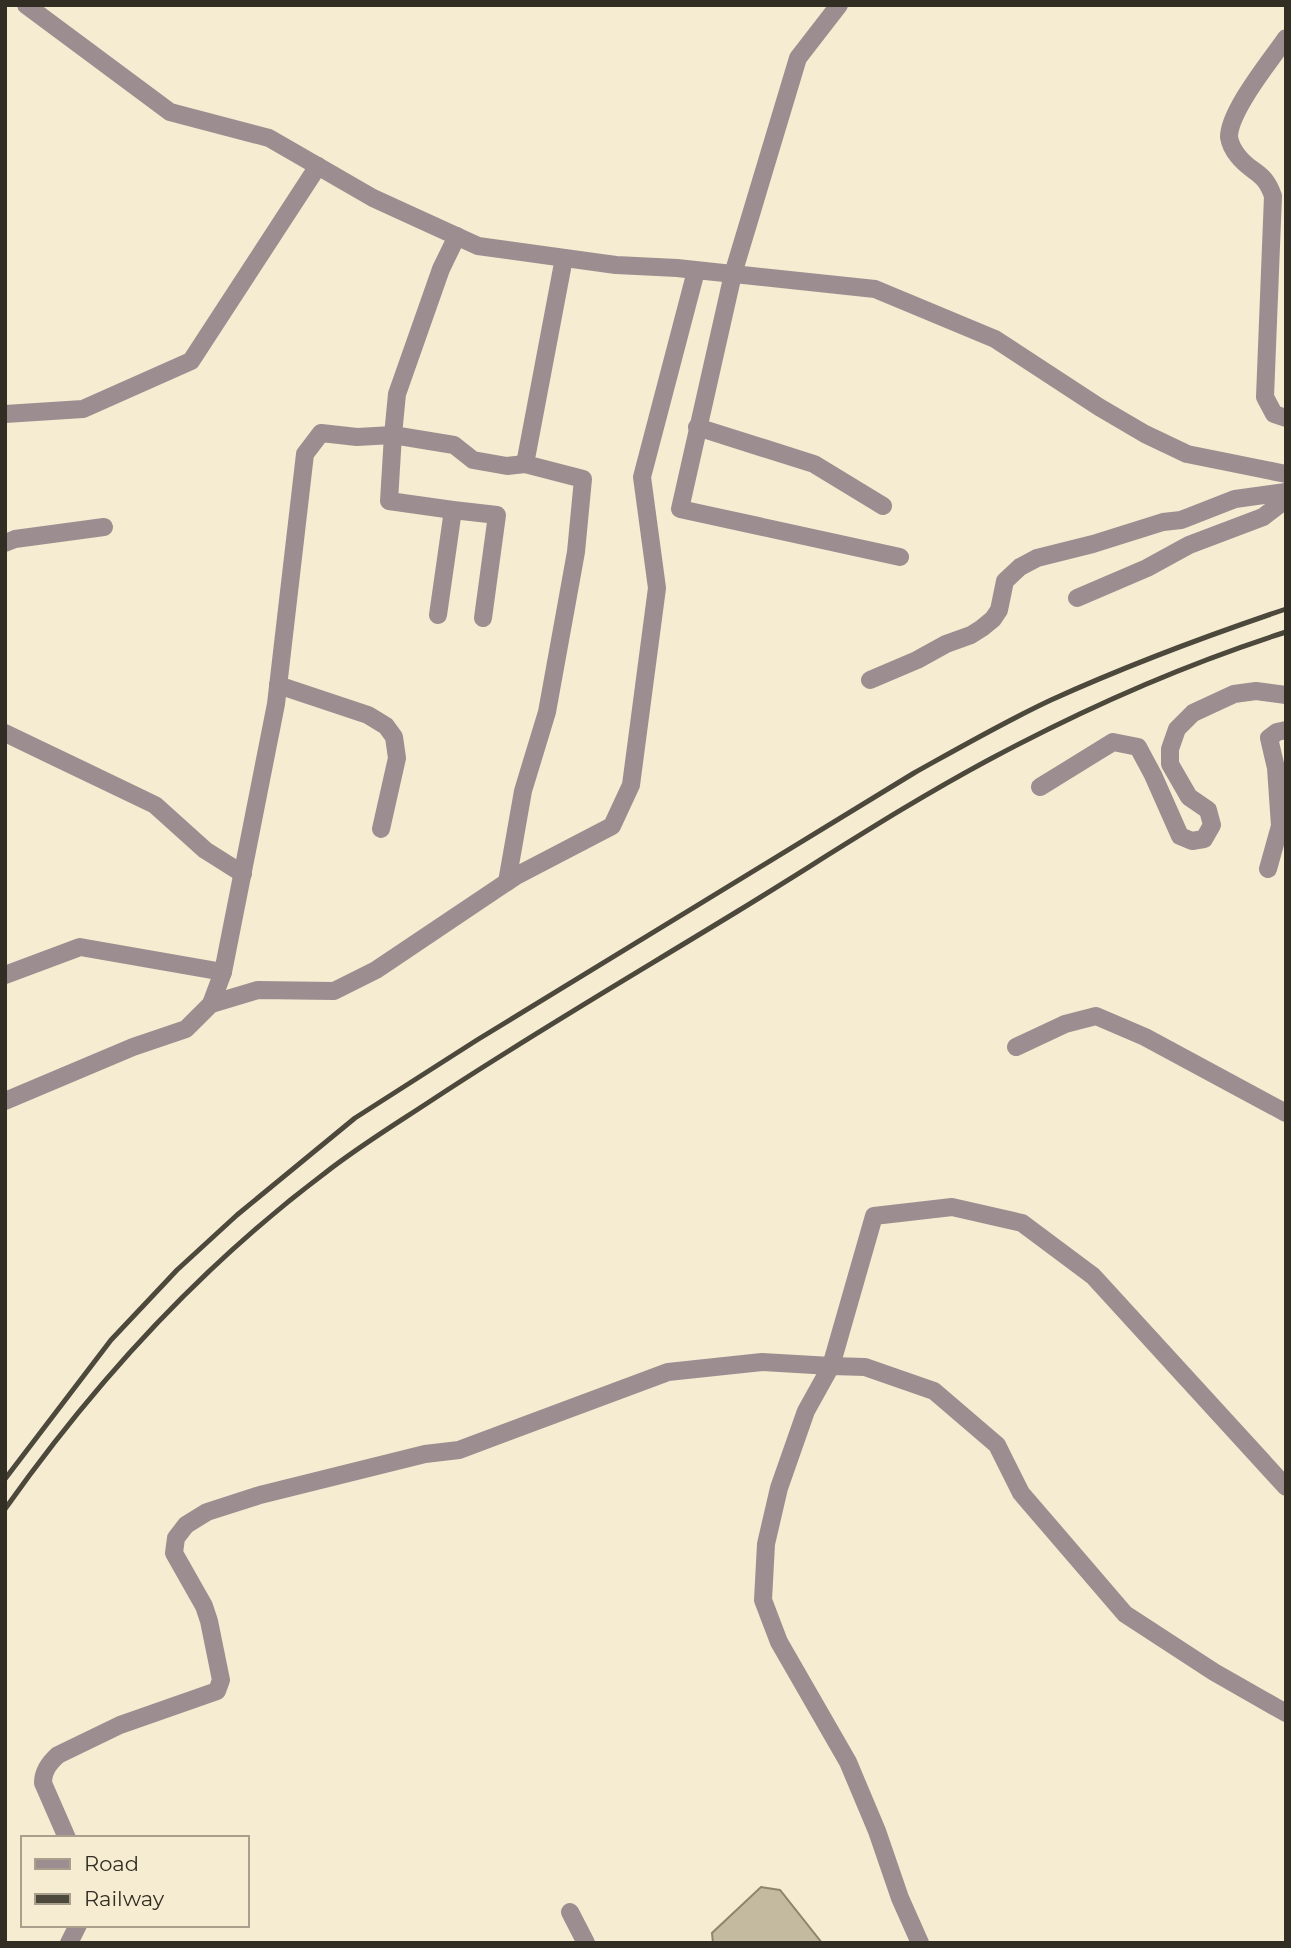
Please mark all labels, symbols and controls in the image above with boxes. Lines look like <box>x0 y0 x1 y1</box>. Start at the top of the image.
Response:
legend <box>21 1836 248 1927</box>
text: Road <box>84 1851 139 1876</box>
text: Railway <box>84 1886 165 1911</box>

